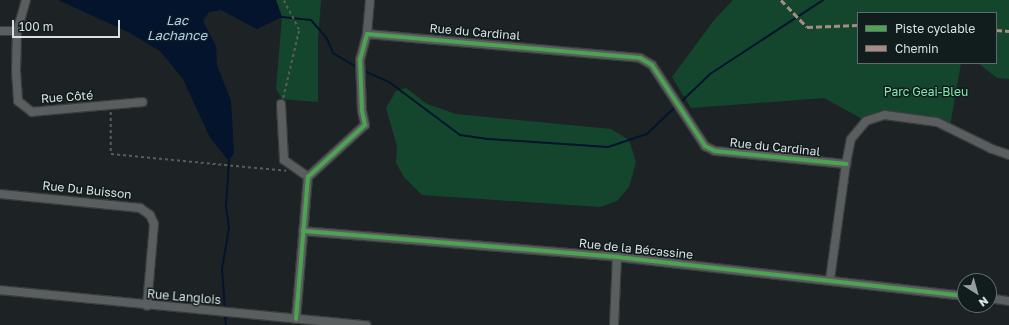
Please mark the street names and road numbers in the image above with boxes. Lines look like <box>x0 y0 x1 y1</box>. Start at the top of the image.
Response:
street label: Rue du Cardinal <box>429 21 521 43</box>
street label: Rue Côté <box>40 88 94 106</box>
street label: Rue du Cardinal <box>729 135 821 159</box>
street label: Rue Du Buisson <box>42 178 132 202</box>
street label: Rue de la Bécassine <box>578 236 694 262</box>
street label: Rue Langlois <box>146 287 222 307</box>

